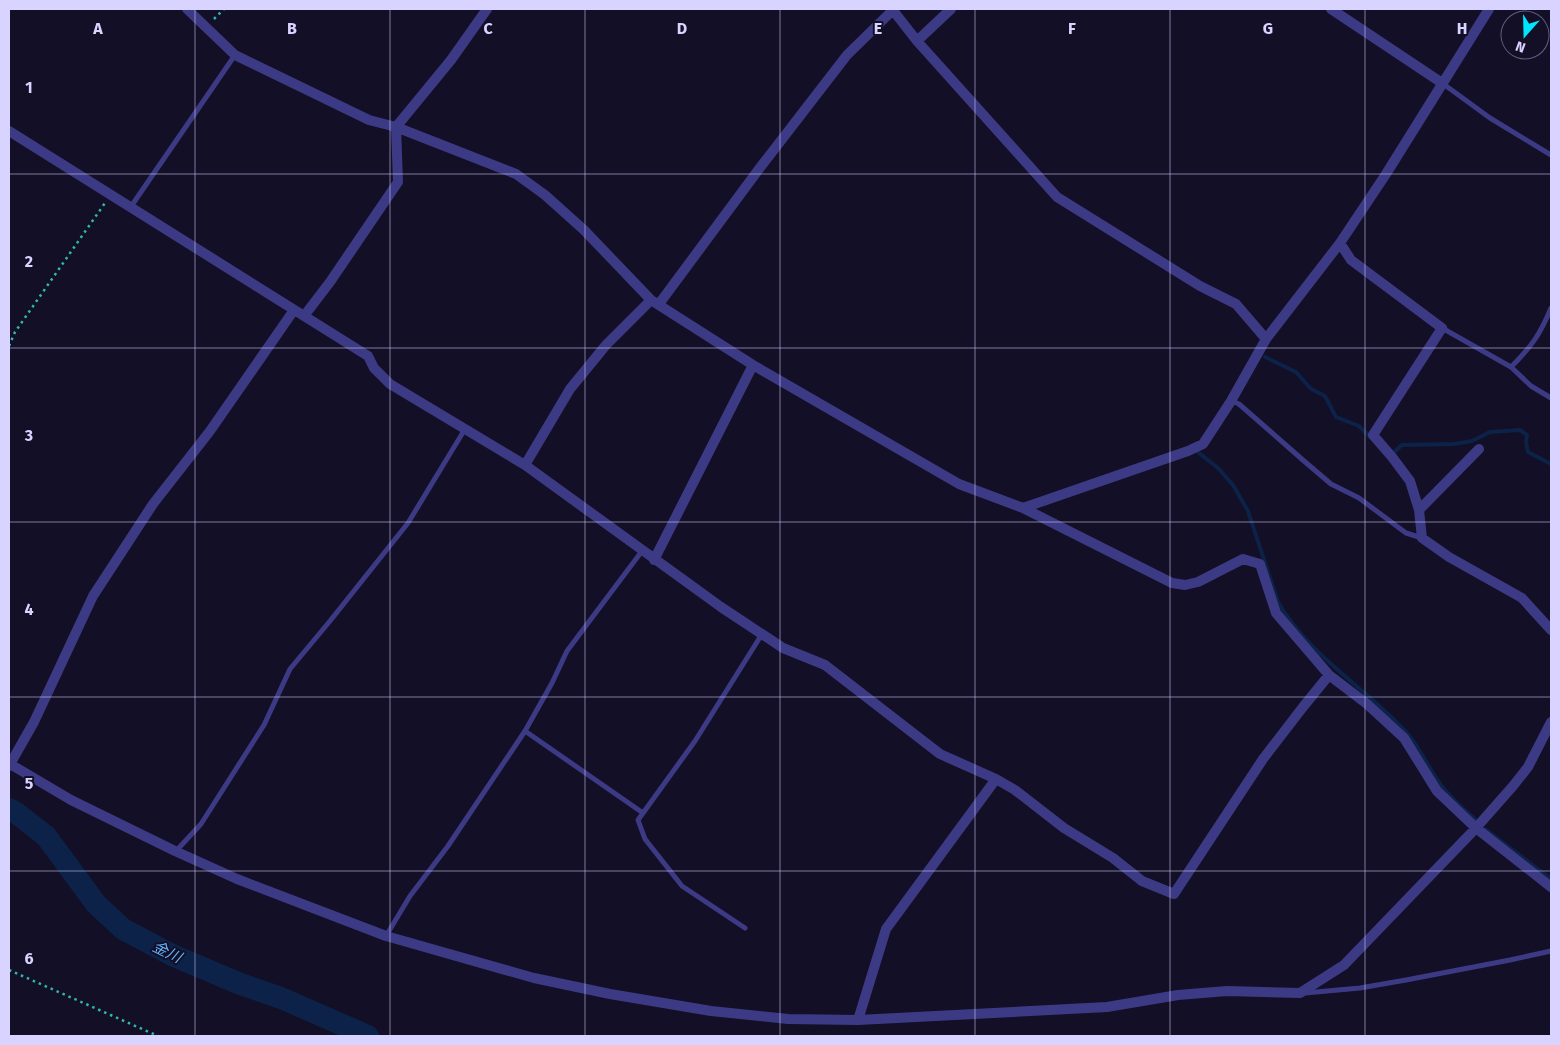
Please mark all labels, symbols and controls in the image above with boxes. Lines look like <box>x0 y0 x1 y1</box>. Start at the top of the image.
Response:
north arrow <box>1500 10 1550 60</box>
text: A <box>92 19 103 38</box>
text: B <box>287 19 297 38</box>
text: C <box>483 19 493 38</box>
text: D <box>677 19 687 38</box>
text: E <box>874 19 882 38</box>
text: F <box>1068 19 1076 38</box>
text: G <box>1263 19 1273 38</box>
text: H <box>1457 19 1467 38</box>
text: N <box>1513 37 1528 56</box>
text: 1 <box>25 78 33 97</box>
text: 2 <box>25 252 33 271</box>
text: 3 <box>24 426 33 445</box>
text: 4 <box>24 600 34 619</box>
text: 5 <box>25 774 34 793</box>
water label: 金川 <box>150 937 186 968</box>
text: 6 <box>24 949 34 968</box>

